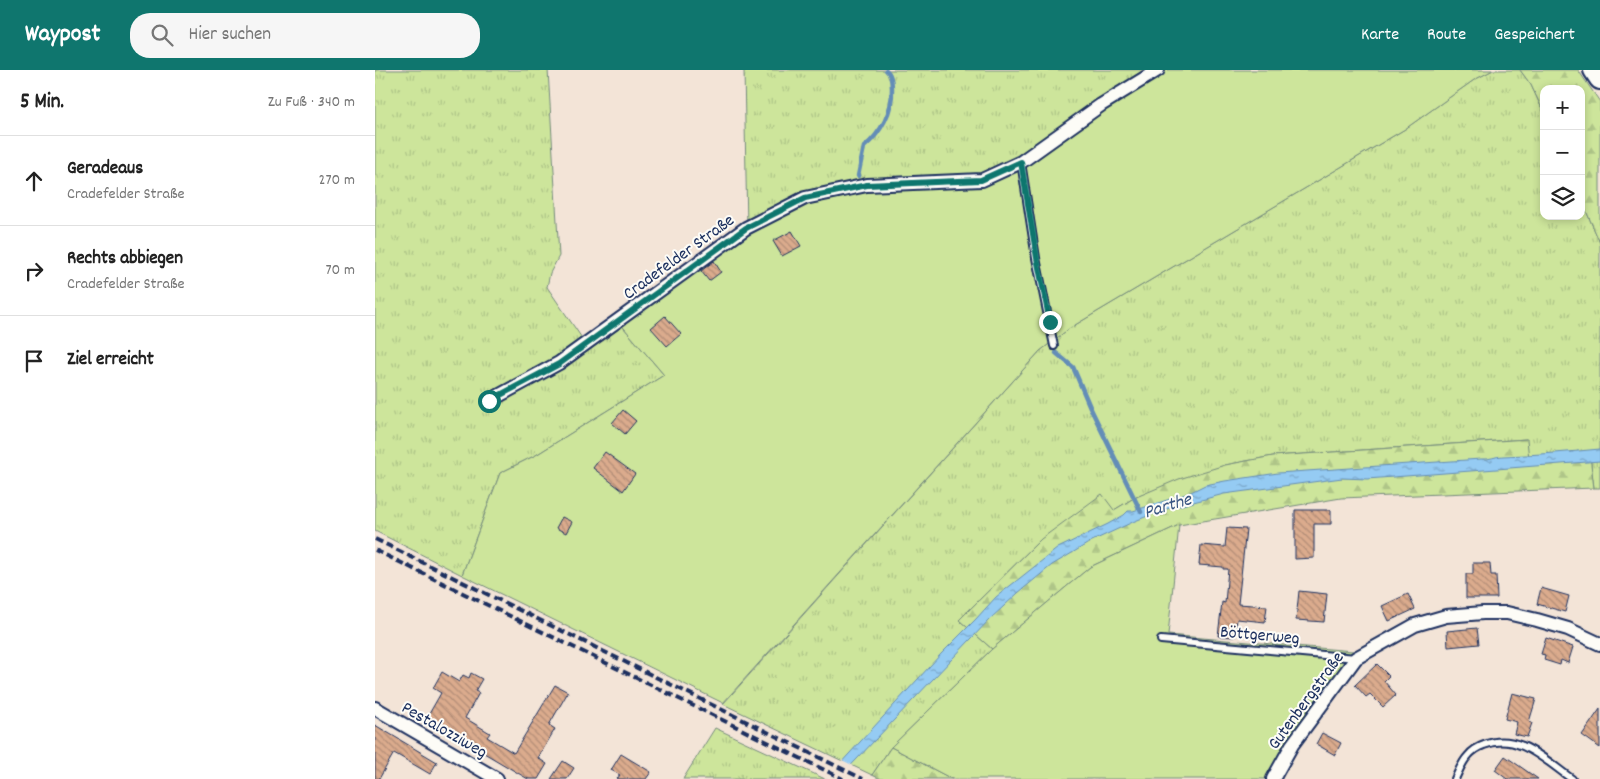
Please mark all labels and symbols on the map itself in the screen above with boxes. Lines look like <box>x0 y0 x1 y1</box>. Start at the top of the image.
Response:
street label: Cradefelder Straße <box>619 209 740 307</box>
route end <box>1039 311 1062 334</box>
route start <box>478 390 501 413</box>
water label: Parthe <box>1141 487 1197 527</box>
street label: Böttgerweg <box>1219 621 1301 652</box>
street label: Gutenbergstraße <box>1263 647 1351 756</box>
street label: Pestalozziweg <box>396 696 491 766</box>

